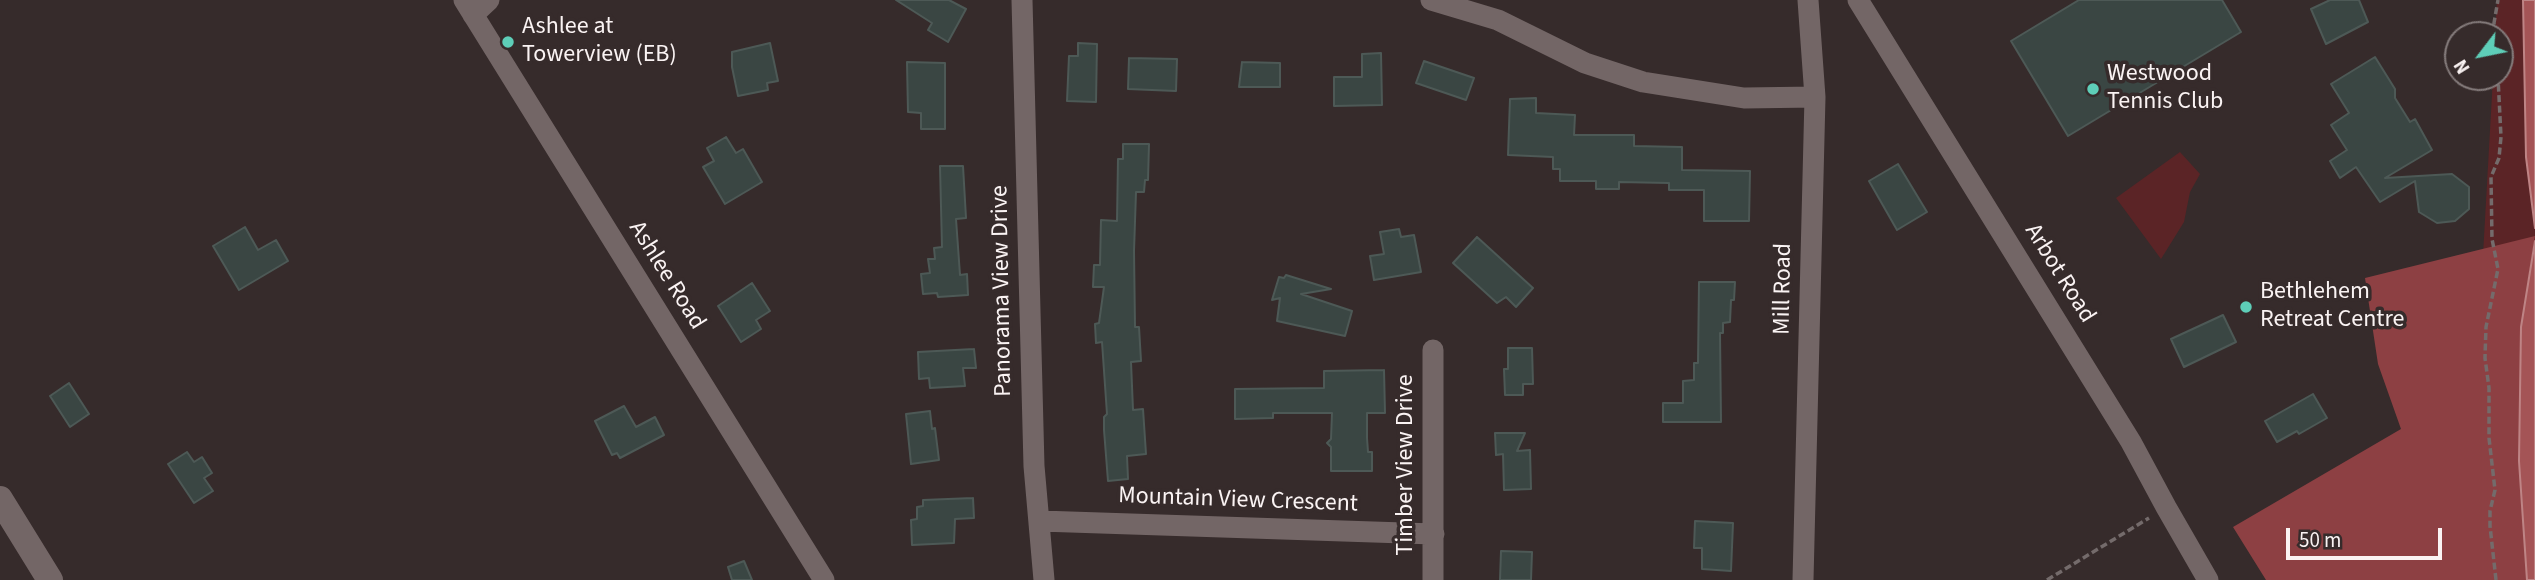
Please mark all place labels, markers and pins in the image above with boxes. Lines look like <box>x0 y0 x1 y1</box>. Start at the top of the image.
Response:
place label: Ashlee at Towerview (EB) <box>522 14 677 70</box>
marker: Ashlee at Towerview (EB) <box>500 34 516 50</box>
place label: Westwood Tennis Club <box>2107 61 2223 117</box>
marker: Westwood Tennis Club <box>2085 81 2101 97</box>
place label: Bethlehem Retreat Centre <box>2260 279 2404 335</box>
marker: Bethlehem Retreat Centre <box>2238 299 2254 315</box>

